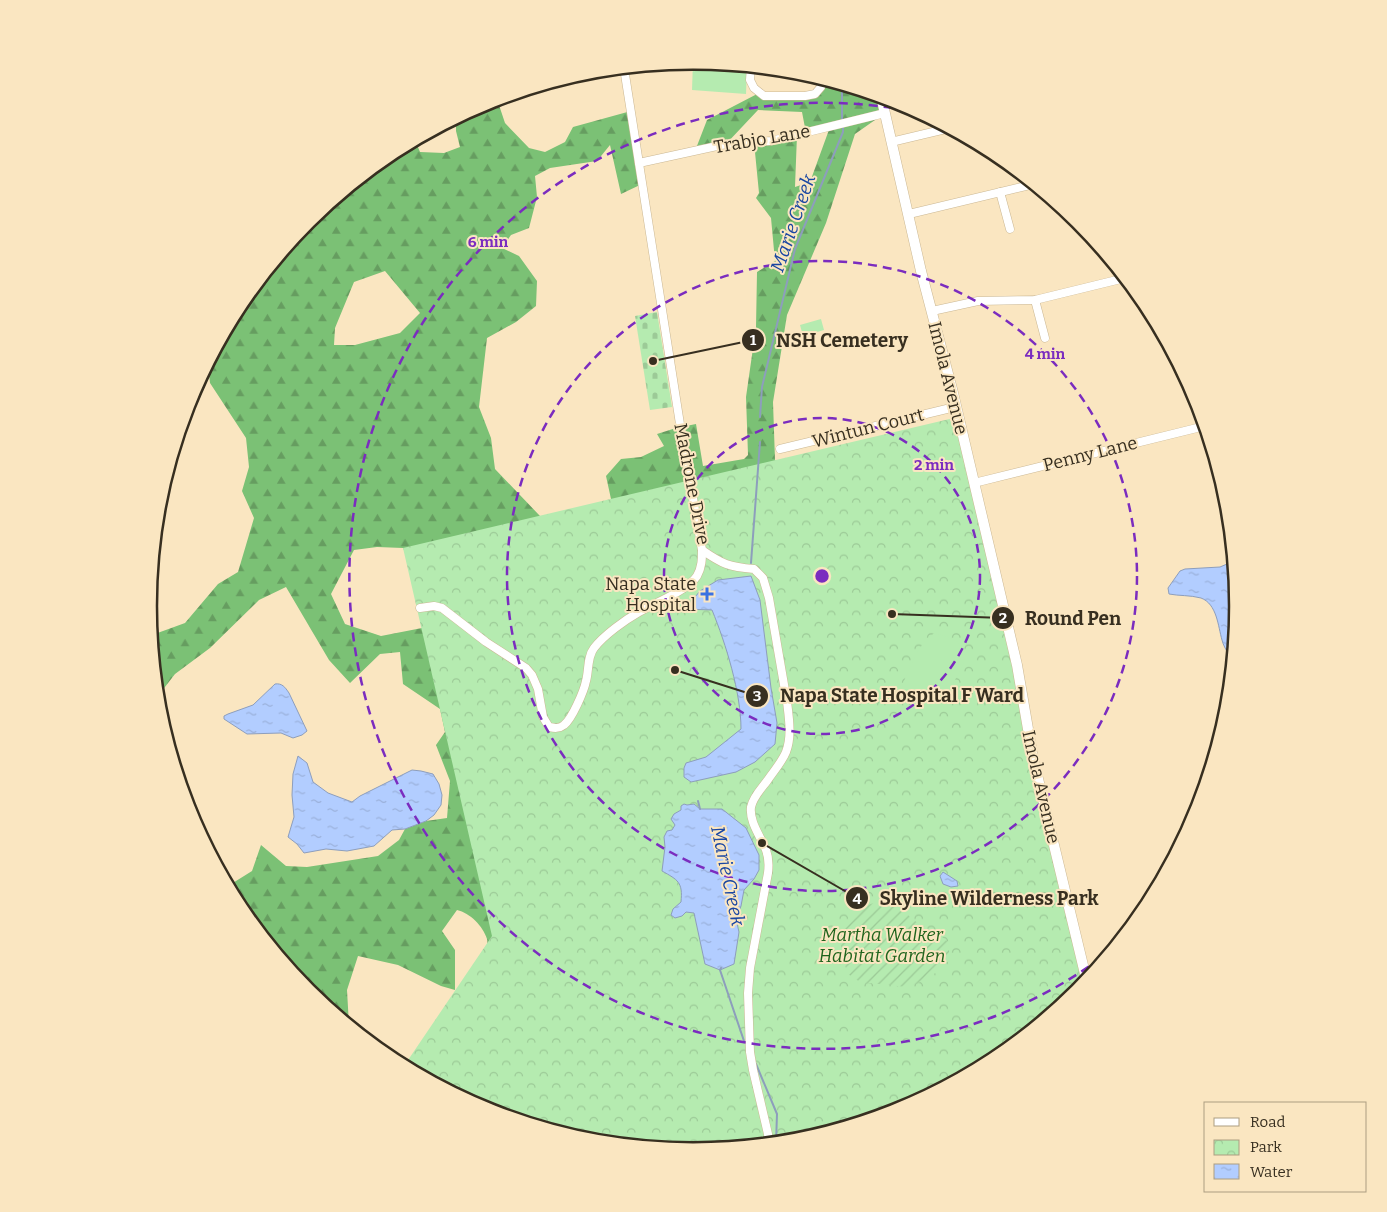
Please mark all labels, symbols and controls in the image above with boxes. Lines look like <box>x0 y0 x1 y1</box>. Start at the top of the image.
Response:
street label: Trabjo Lane <box>712 120 812 158</box>
water label: Marie Creek <box>766 170 821 275</box>
text: 6 min <box>468 233 508 251</box>
street label: Imola Avenue <box>923 319 973 437</box>
callout: NSH Cemetery <box>741 323 918 357</box>
text: NSH Cemetery <box>776 329 908 352</box>
text: 1 <box>750 331 757 349</box>
text: 4 min <box>1025 345 1066 363</box>
street label: Wintun Court <box>810 403 927 452</box>
street label: Madrone Drive <box>669 421 715 547</box>
street label: Penny Lane <box>1041 432 1139 476</box>
text: 2 min <box>914 456 954 474</box>
centre of rings <box>813 567 831 585</box>
place label: Napa State Hospital <box>605 573 696 616</box>
marker: Napa State Hospital <box>700 587 714 601</box>
callout: Round Pen <box>990 601 1132 635</box>
text: Round Pen <box>1025 607 1122 630</box>
text: 2 <box>999 609 1007 627</box>
callout: Napa State Hospital F Ward <box>745 679 1034 713</box>
text: Napa State Hospital F Ward <box>780 684 1024 707</box>
text: 3 <box>753 687 761 705</box>
street label: Imola Avenue <box>1017 728 1065 846</box>
water label: Marie Creek <box>706 824 750 929</box>
callout: Skyline Wilderness Park <box>845 881 1109 915</box>
text: Skyline Wilderness Park <box>879 887 1099 910</box>
text: 4 <box>852 890 862 908</box>
park label: Martha Walker Habitat Garden <box>819 924 945 967</box>
legend <box>1204 1102 1367 1192</box>
text: Road <box>1250 1113 1285 1131</box>
text: Park <box>1250 1138 1282 1156</box>
text: Water <box>1250 1163 1293 1181</box>

